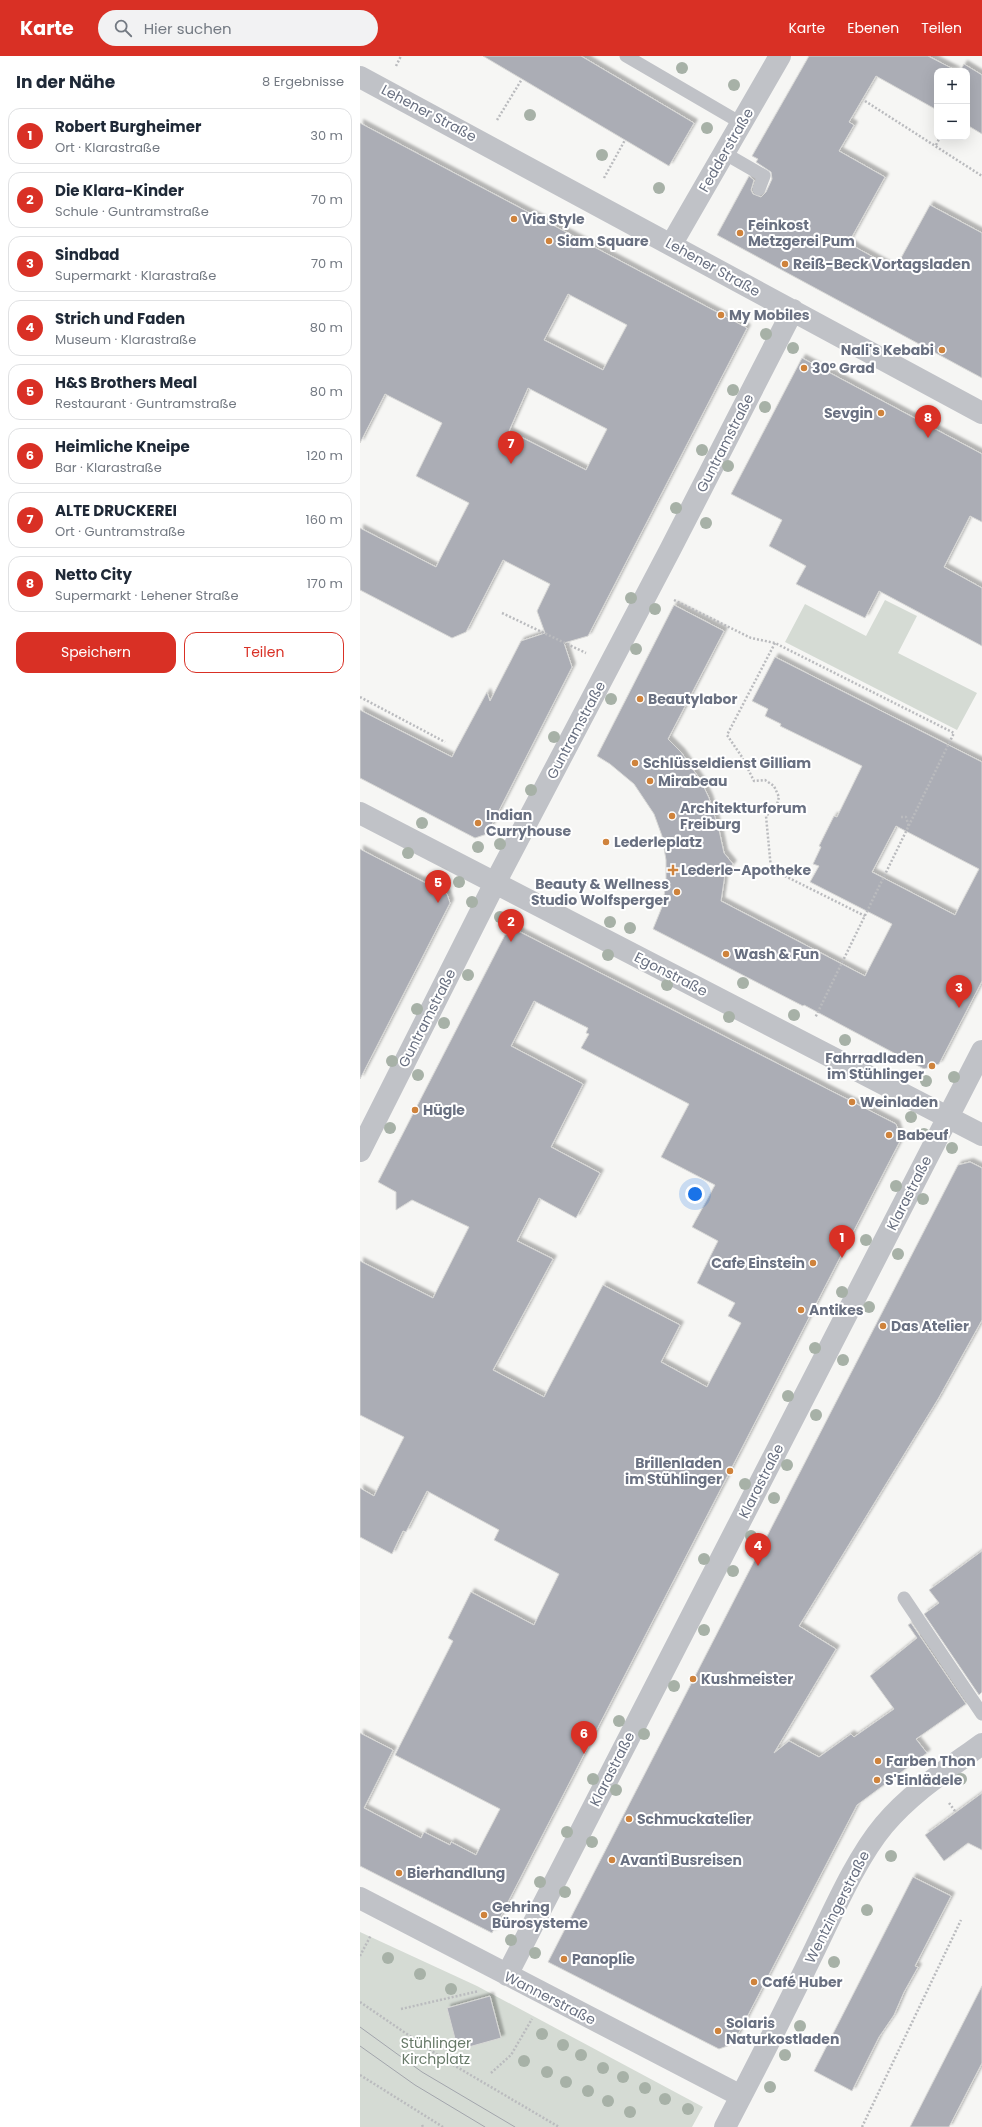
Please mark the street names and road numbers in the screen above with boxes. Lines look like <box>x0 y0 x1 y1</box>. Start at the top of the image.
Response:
street label: Lehener Straße <box>378 79 480 147</box>
street label: Fedderstraße <box>694 104 758 196</box>
street label: Lehener Straße <box>662 233 764 301</box>
street label: Guntramstraße <box>691 390 759 496</box>
street label: Guntramstraße <box>542 677 610 783</box>
street label: Egonstraße <box>631 947 711 1001</box>
street label: Guntramstraße <box>393 965 461 1071</box>
street label: Klarastraße <box>882 1152 937 1234</box>
street label: Klarastraße <box>734 1440 789 1522</box>
street label: Klarastraße <box>585 1728 640 1810</box>
street label: Wentzingerstraße <box>800 1847 874 1967</box>
street label: Wannerstraße <box>501 1966 599 2030</box>

